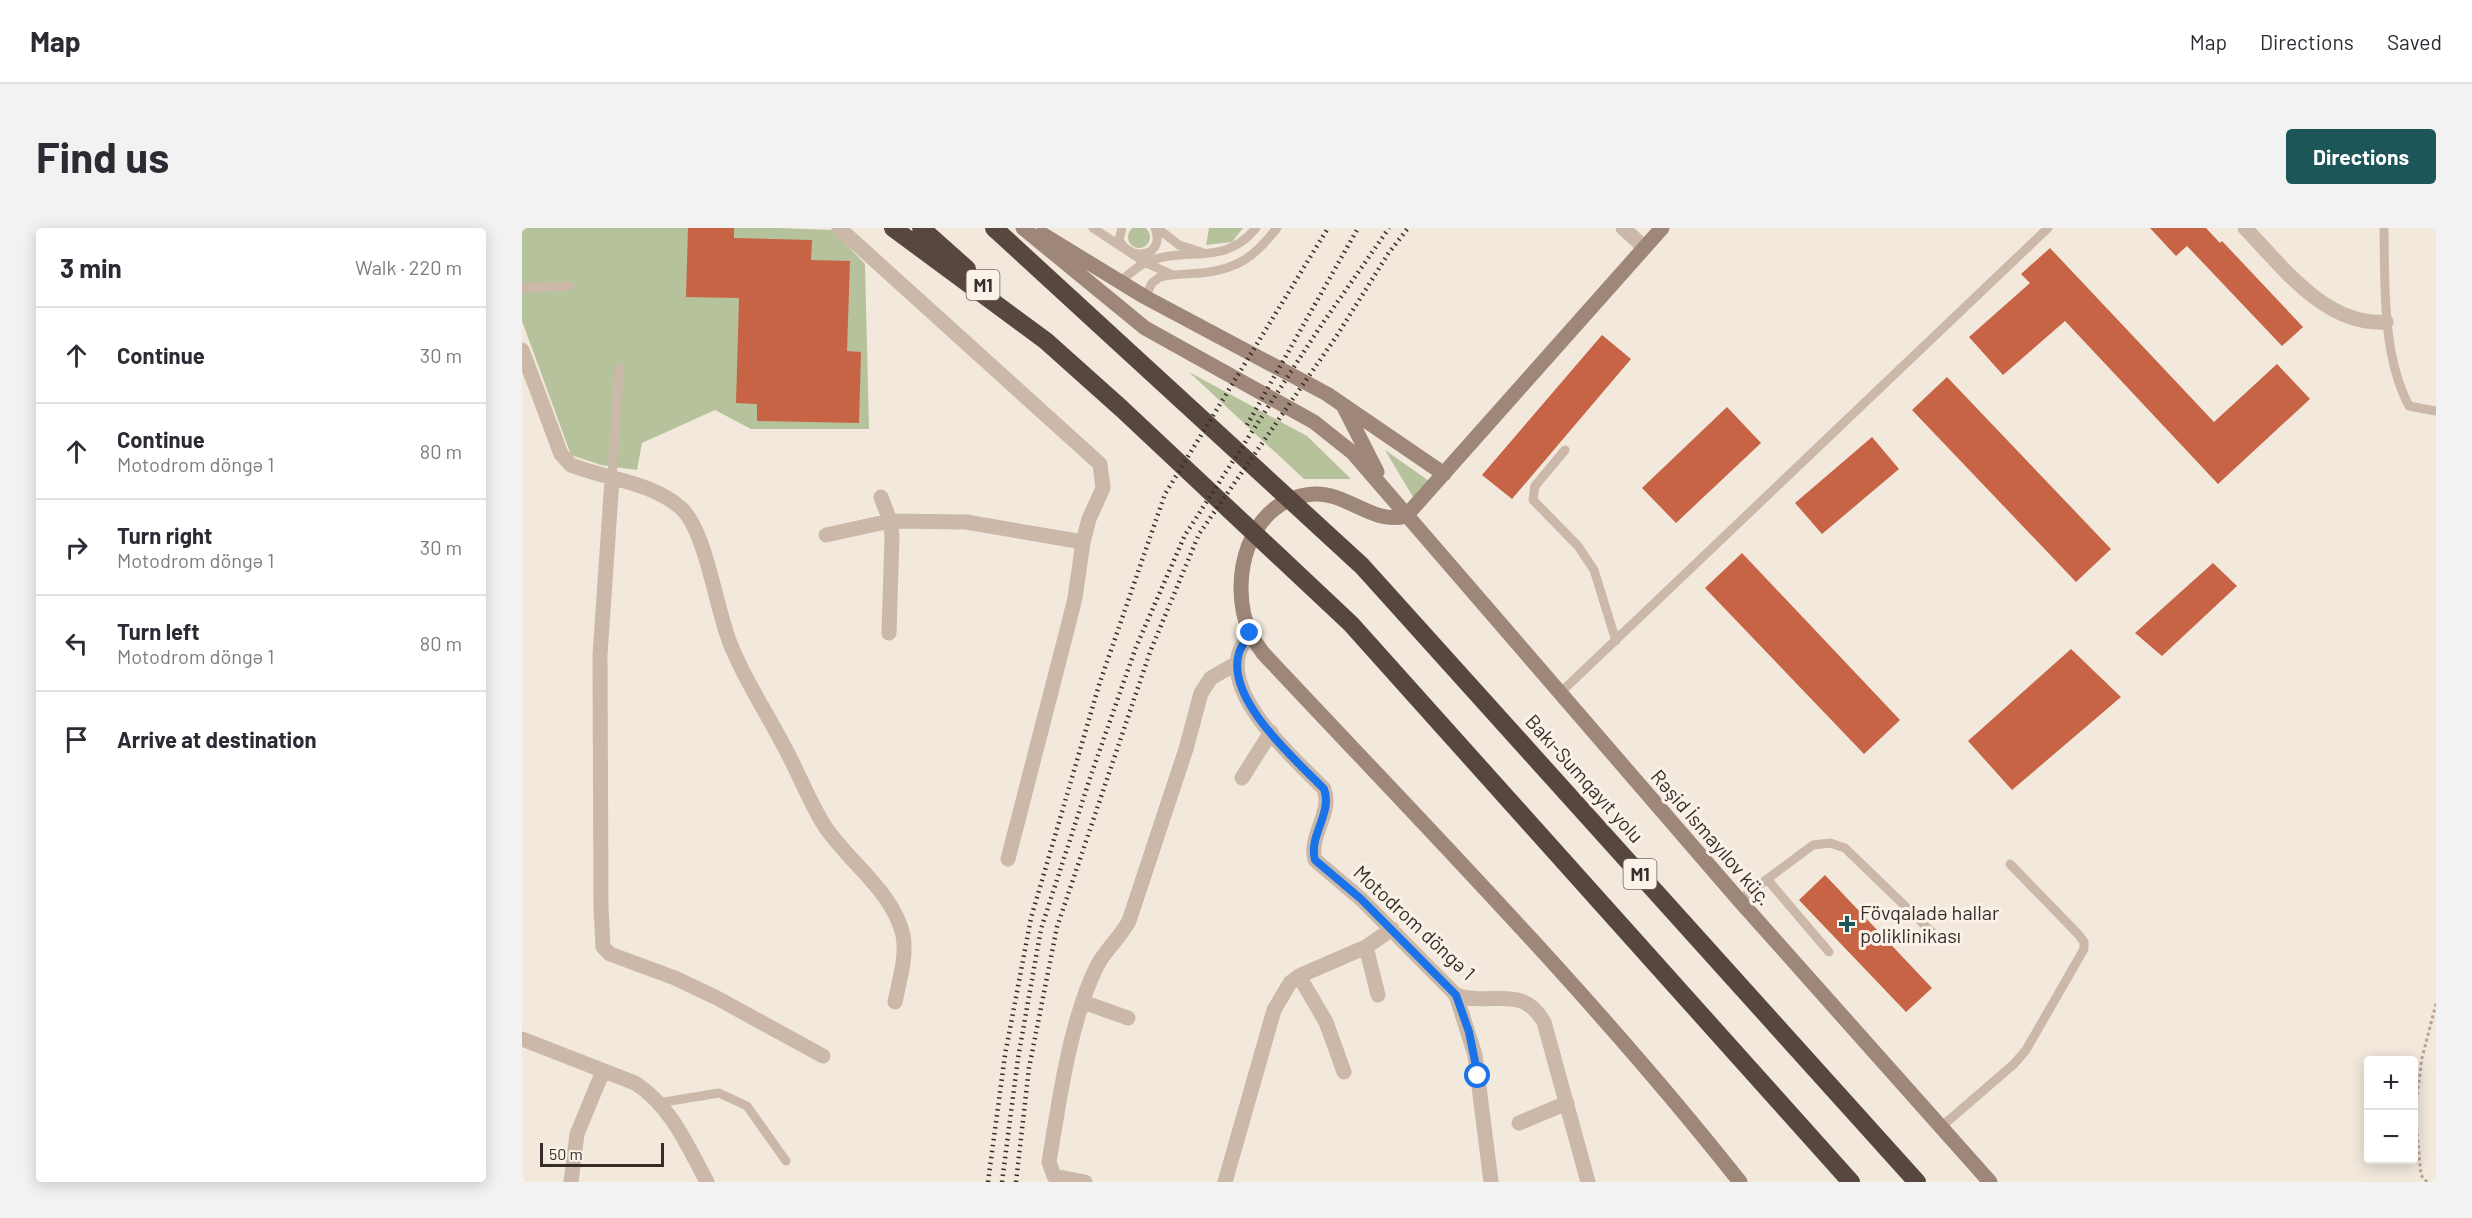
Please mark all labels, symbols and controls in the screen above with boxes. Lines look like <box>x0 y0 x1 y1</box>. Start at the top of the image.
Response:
text: Map <box>30 24 81 58</box>
text: Map <box>2190 29 2227 54</box>
text: Directions <box>2260 29 2354 54</box>
text: Saved <box>2387 29 2442 54</box>
button: Directions <box>2286 129 2436 184</box>
text: Find us <box>36 131 169 181</box>
text: 3 min <box>60 252 122 283</box>
text: Walk · 220 m <box>355 255 462 279</box>
road number: M1 <box>966 270 1000 300</box>
icon: ahead <box>60 339 93 372</box>
text: Continue <box>117 342 205 368</box>
text: 30 m <box>420 343 462 367</box>
text: Continue <box>117 426 205 452</box>
icon: ahead <box>60 435 93 468</box>
text: 80 m <box>420 439 462 463</box>
text: Motodrom döngə 1 <box>117 452 274 476</box>
text: Turn right <box>117 522 212 548</box>
icon: right <box>60 531 93 564</box>
text: 30 m <box>420 535 462 559</box>
text: Motodrom döngə 1 <box>117 548 274 572</box>
text: Turn left <box>117 618 200 644</box>
route end <box>1236 619 1262 645</box>
icon: left <box>60 627 93 660</box>
text: 80 m <box>420 631 462 655</box>
text: Motodrom döngə 1 <box>117 644 274 668</box>
street label: Bakı-Sumqayıt yolu <box>1521 709 1649 847</box>
icon: arrive <box>60 723 93 756</box>
text: Arrive at destination <box>117 726 316 752</box>
street label: Rəşid İsmayılov küç. <box>1646 764 1778 910</box>
road number: M1 <box>1624 859 1656 889</box>
street label: Motodrom döngə 1 <box>1349 860 1481 984</box>
place label: Fövqaladə hallar poliklinikası <box>1860 900 1999 947</box>
marker: Fövqaladə hallar poliklinikası <box>1838 915 1856 933</box>
map controls <box>2364 1056 2418 1164</box>
button: + <box>2364 1056 2418 1110</box>
route start <box>1464 1062 1490 1088</box>
button: − <box>2364 1110 2418 1164</box>
scale bar <box>540 1140 664 1168</box>
text: 50 m <box>549 1144 583 1163</box>

